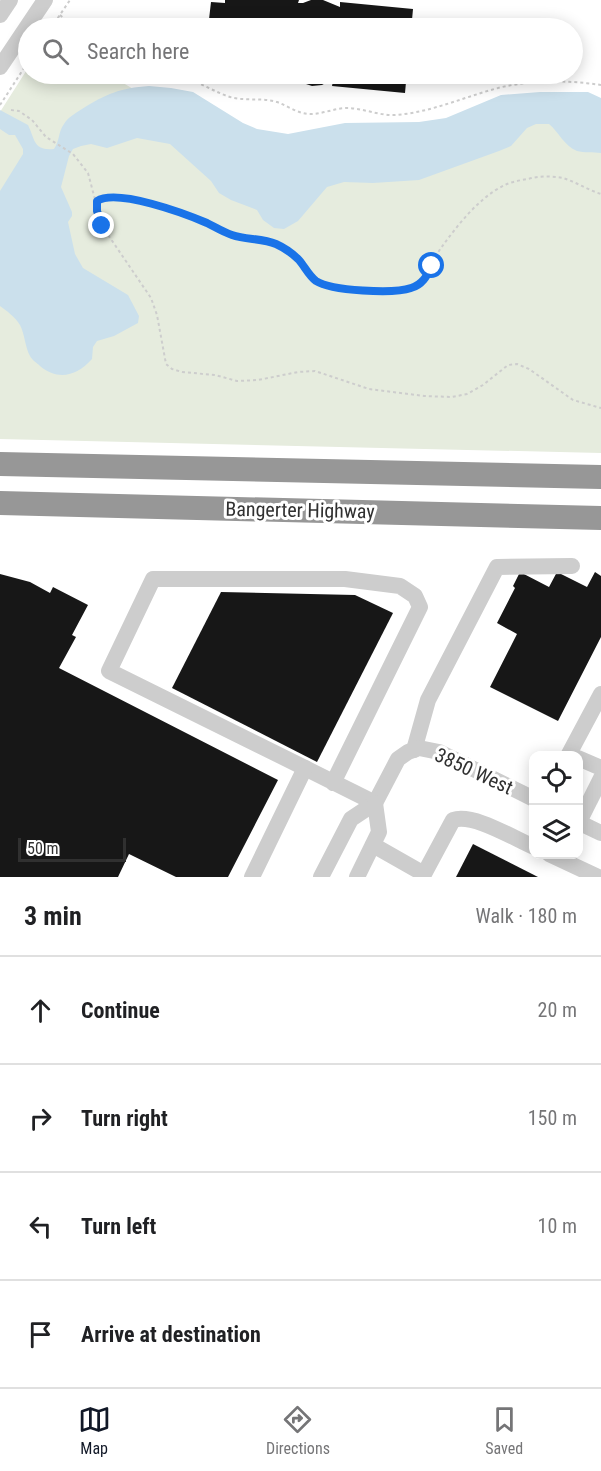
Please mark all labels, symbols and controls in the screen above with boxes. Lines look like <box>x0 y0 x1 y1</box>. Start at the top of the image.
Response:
search box <box>18 18 583 84</box>
icon: search <box>39 35 72 68</box>
text: Search here <box>87 39 189 64</box>
route end <box>88 212 114 238</box>
route start <box>418 252 444 278</box>
street label: Bangerter Highway <box>225 497 375 523</box>
street label: 3850 West <box>431 742 517 800</box>
map controls <box>529 751 583 859</box>
button: locate <box>529 751 583 805</box>
button: layers <box>529 805 583 859</box>
scale bar <box>18 835 126 862</box>
text: 50 m <box>27 839 59 858</box>
text: 3 min <box>24 901 82 931</box>
text: Walk · 180 m <box>476 904 577 928</box>
icon: ahead <box>24 994 57 1027</box>
text: Continue <box>81 998 160 1023</box>
text: 20 m <box>538 998 577 1022</box>
icon: right <box>24 1102 57 1135</box>
text: Turn right <box>81 1106 168 1131</box>
text: 150 m <box>528 1106 577 1130</box>
icon: left <box>24 1210 57 1243</box>
text: Turn left <box>81 1214 156 1239</box>
text: 10 m <box>538 1214 577 1238</box>
icon: arrive <box>24 1318 57 1351</box>
text: Arrive at destination <box>81 1322 261 1347</box>
tab: Map <box>78 1403 111 1458</box>
tab: Directions <box>266 1403 330 1458</box>
tab: Saved <box>485 1403 523 1458</box>

